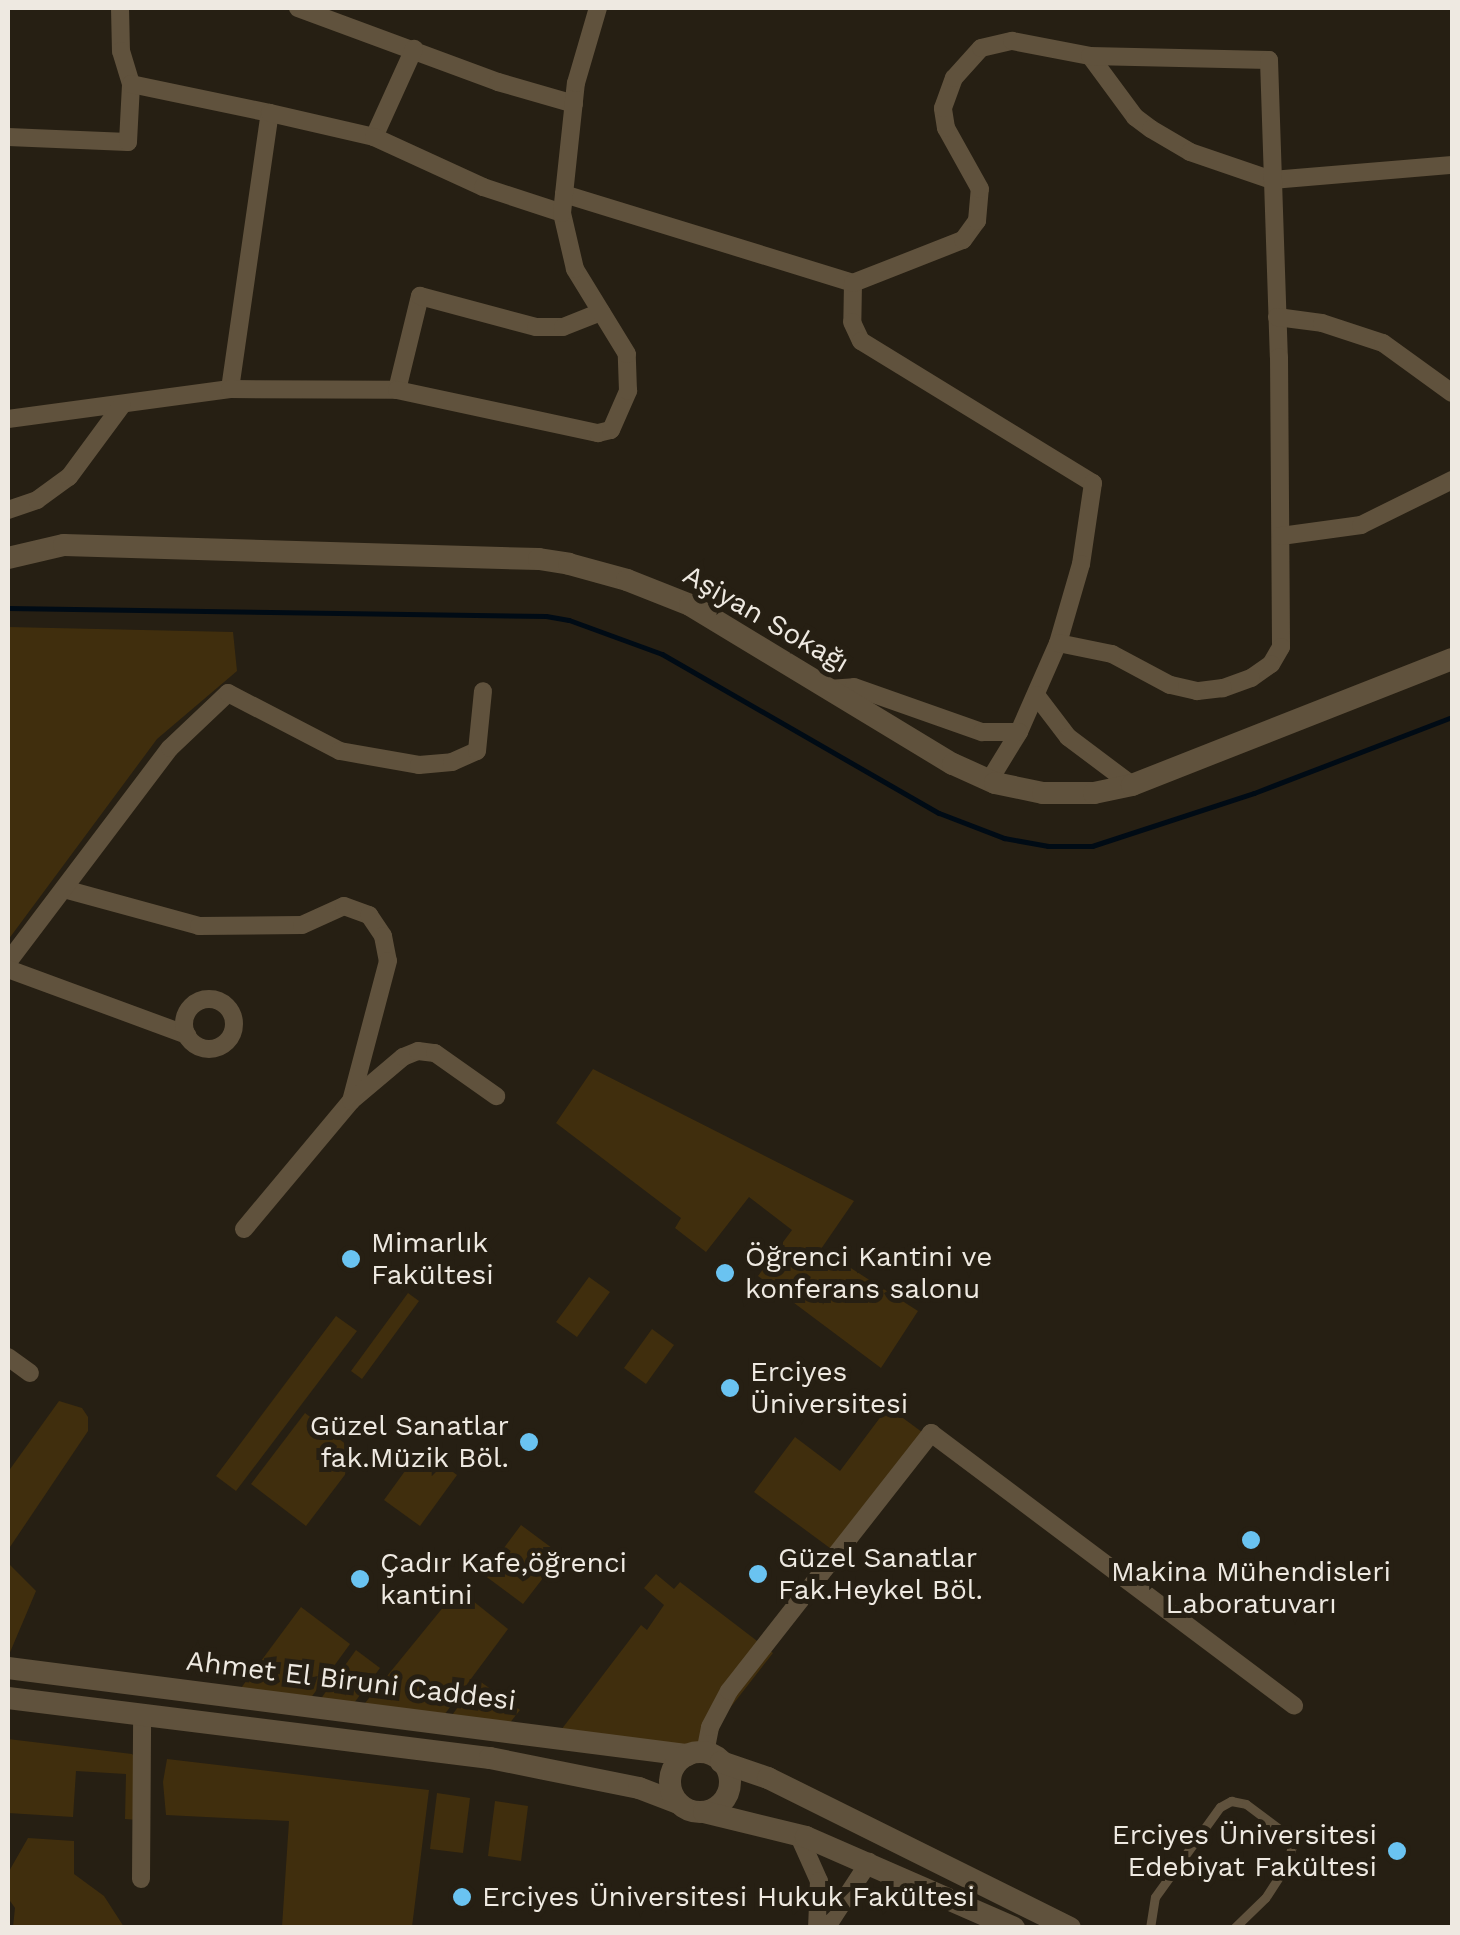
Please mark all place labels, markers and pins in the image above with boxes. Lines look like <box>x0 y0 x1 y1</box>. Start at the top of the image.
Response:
place label: Mimarlık Fakültesi <box>371 1226 494 1292</box>
place label: Öğrenci Kantini ve konferans salonu <box>745 1240 993 1306</box>
marker: Mimarlık Fakültesi <box>340 1248 362 1270</box>
marker: Öğrenci Kantini ve konferans salonu <box>714 1262 736 1284</box>
place label: Erciyes Üniversitesi <box>750 1355 908 1421</box>
marker: Erciyes Üniversitesi <box>719 1377 741 1399</box>
place label: Güzel Sanatlar fak.Müzik Böl. <box>309 1409 509 1475</box>
marker: Güzel Sanatlar fak.Müzik Böl. <box>518 1431 540 1453</box>
marker: Makina Mühendisleri Laboratuvarı <box>1240 1529 1262 1551</box>
place label: Güzel Sanatlar Fak.Heykel Böl. <box>778 1541 984 1607</box>
place label: Çadır Kafe,öğrenci kantini <box>380 1546 628 1612</box>
place label: Makina Mühendisleri Laboratuvarı <box>1111 1555 1391 1621</box>
marker: Güzel Sanatlar Fak.Heykel Böl. <box>747 1563 769 1585</box>
marker: Çadır Kafe,öğrenci kantini <box>349 1568 371 1590</box>
place label: Erciyes Üniversitesi Edebiyat Fakültesi <box>1112 1818 1377 1884</box>
marker: Erciyes Üniversitesi Edebiyat Fakültesi <box>1386 1840 1408 1862</box>
place label: Erciyes Üniversitesi Hukuk Fakültesi <box>482 1880 976 1914</box>
marker: Erciyes Üniversitesi Hukuk Fakültesi <box>451 1886 473 1908</box>

